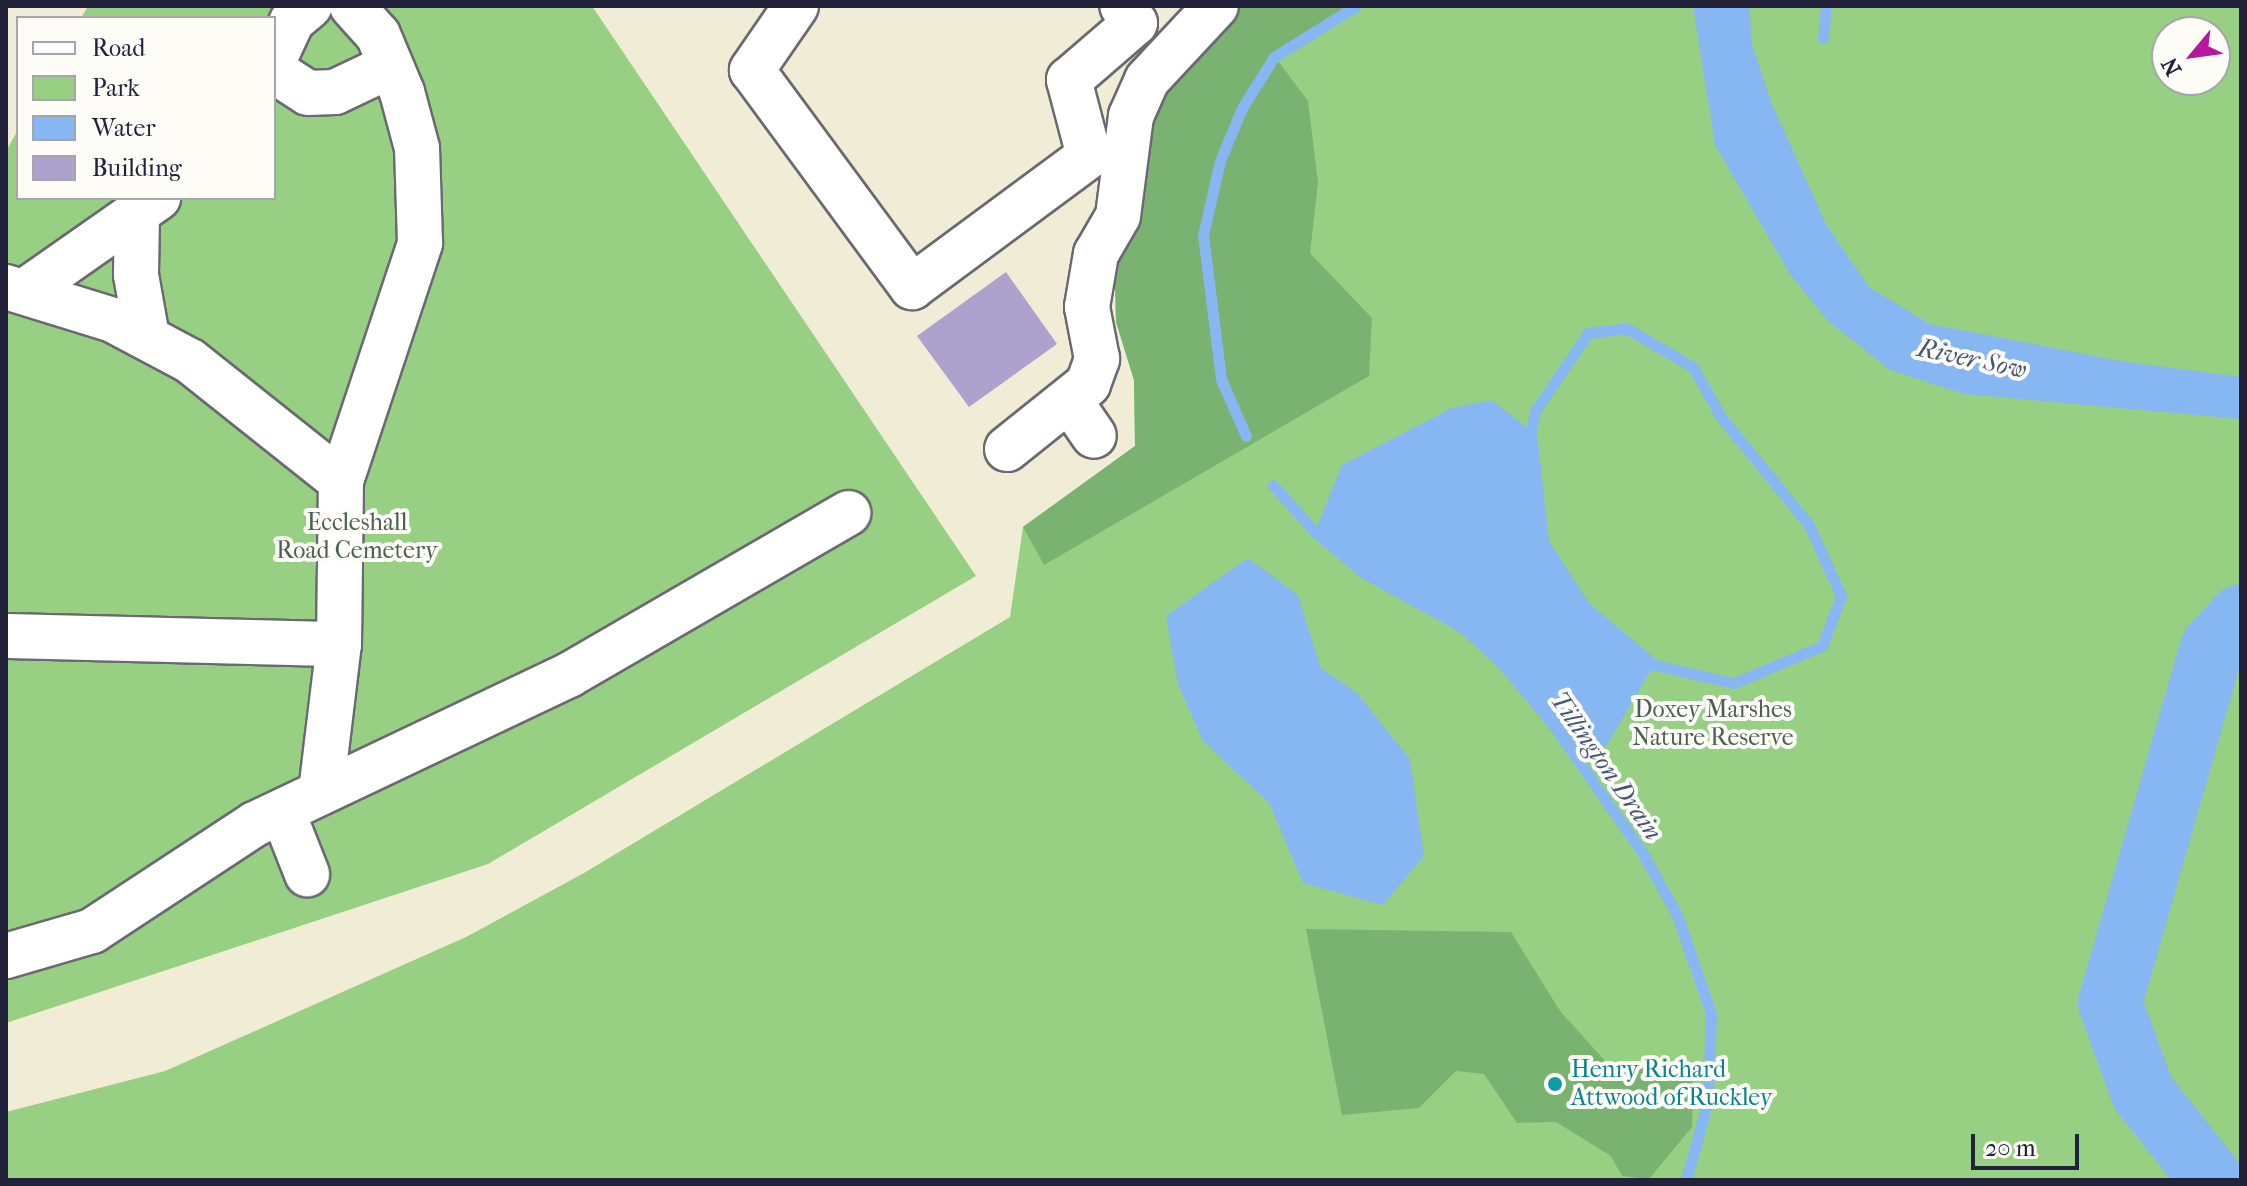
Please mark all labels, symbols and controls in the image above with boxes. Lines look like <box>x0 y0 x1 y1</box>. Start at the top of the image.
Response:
legend <box>16 16 276 200</box>
north arrow <box>2151 16 2231 96</box>
text: Road <box>92 34 145 62</box>
text: N <box>2156 53 2187 80</box>
text: Park <box>92 74 140 102</box>
text: Water <box>92 114 156 142</box>
text: Building <box>92 154 182 182</box>
water label: River Sow <box>1915 332 2029 386</box>
park label: Eccleshall Road Cemetery <box>276 509 438 565</box>
water label: Tillington Drain <box>1543 686 1669 846</box>
park label: Doxey Marshes Nature Reserve <box>1632 696 1794 752</box>
place label: Henry Richard Attwood of Ruckley <box>1571 1056 1773 1112</box>
marker: Henry Richard Attwood of Ruckley <box>1546 1075 1564 1093</box>
scale bar <box>1975 1118 2083 1168</box>
text: 20 m <box>1985 1134 2036 1162</box>

